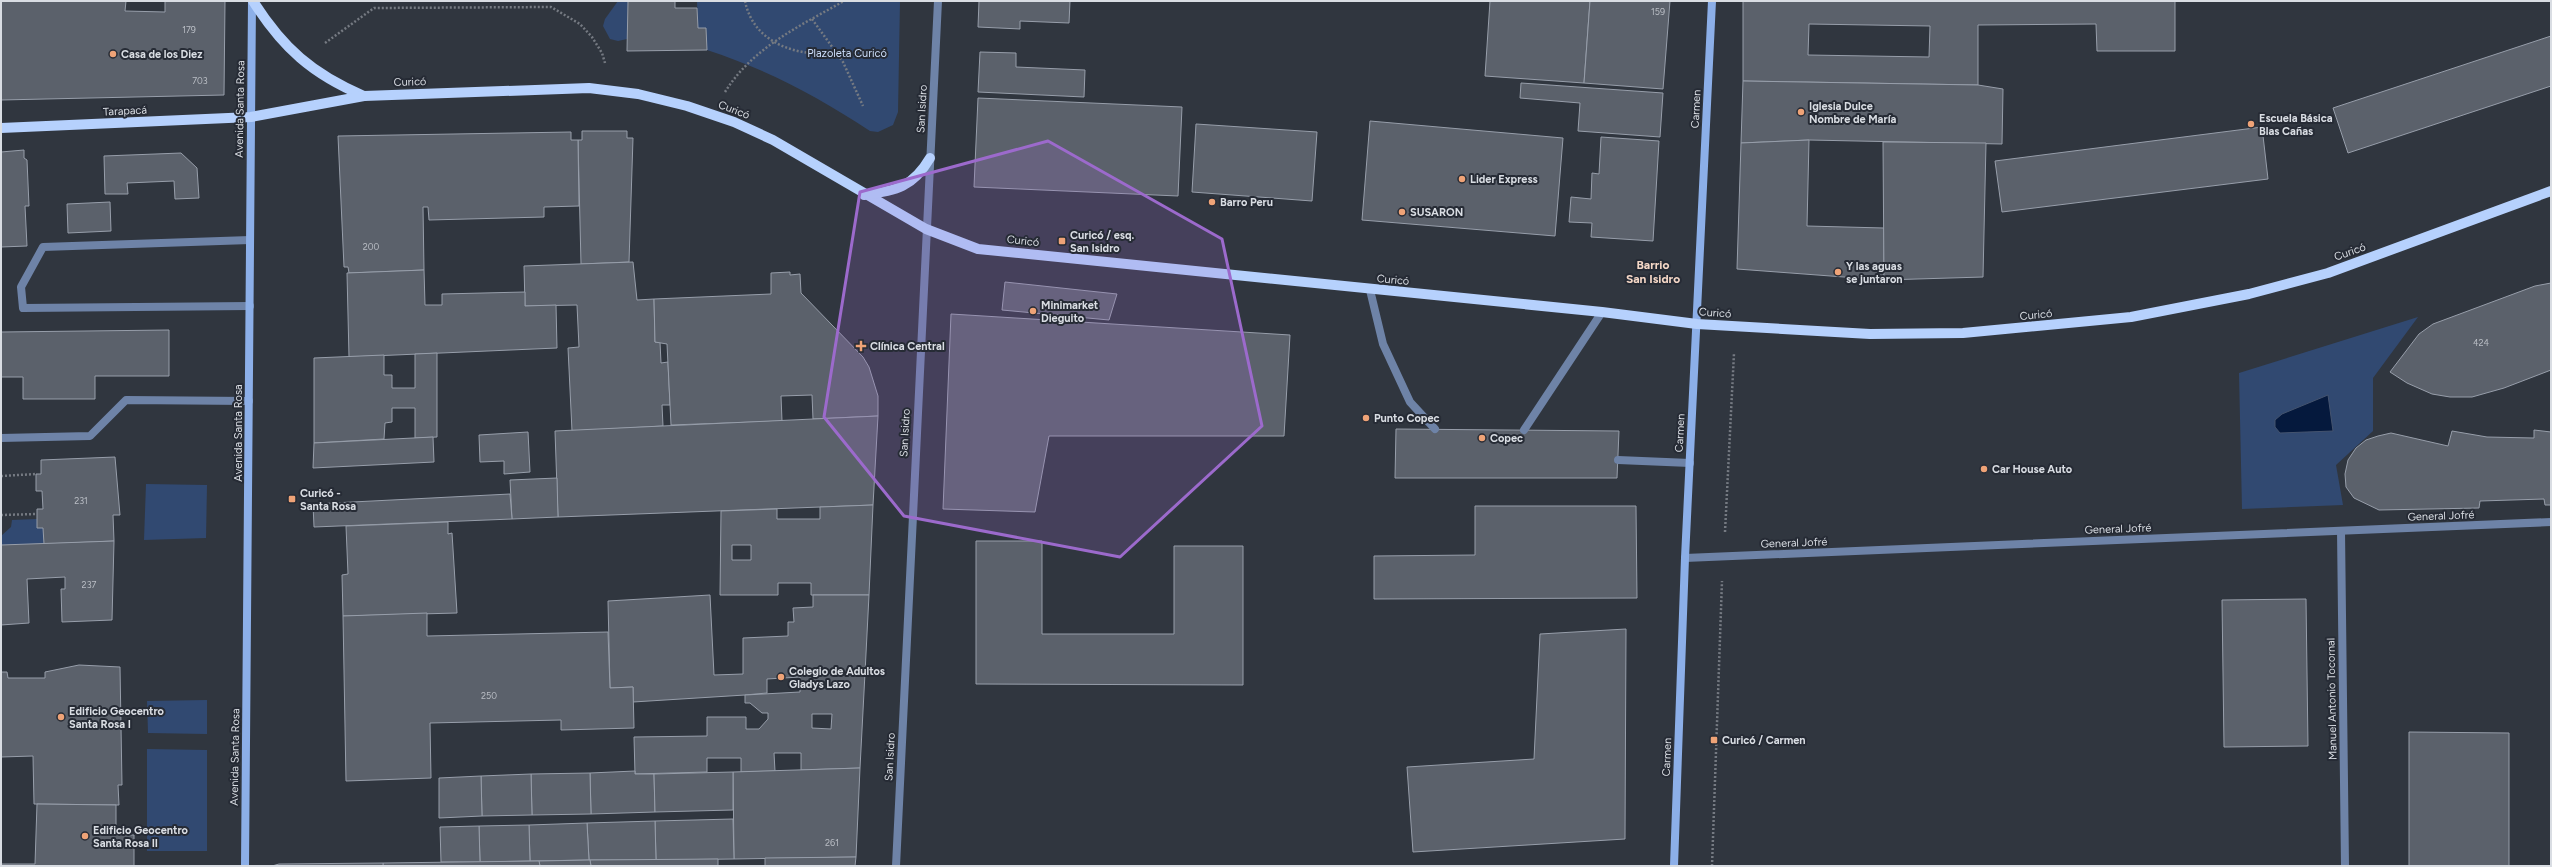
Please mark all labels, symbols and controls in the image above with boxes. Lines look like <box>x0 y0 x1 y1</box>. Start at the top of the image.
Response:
house number: 159 <box>1651 6 1665 17</box>
house number: 179 <box>182 24 196 35</box>
park label: Plazoleta Curicó <box>807 47 887 60</box>
place label: Casa de los Diez <box>121 48 202 61</box>
marker: Casa de los Diez <box>108 49 118 59</box>
street label: Avenida Santa Rosa <box>233 60 247 158</box>
house number: 703 <box>192 75 208 86</box>
street label: Curicó <box>393 75 427 89</box>
street label: San Isidro <box>914 84 930 134</box>
street label: Carmen <box>1688 89 1704 129</box>
street label: Curicó <box>716 98 752 122</box>
place label: Iglesia Dulce Nombre de María <box>1809 100 1897 126</box>
street label: Tarapacá <box>103 103 147 119</box>
marker: Iglesia Dulce Nombre de María <box>1796 107 1806 117</box>
place label: Escuela Básica Blas Cañas <box>2259 112 2333 138</box>
marker: Escuela Básica Blas Cañas <box>2246 119 2256 129</box>
place label: Lider Express <box>1470 173 1538 186</box>
marker: Lider Express <box>1457 174 1467 184</box>
place label: Barro Peru <box>1220 196 1273 209</box>
marker: Barro Peru <box>1207 197 1217 207</box>
place label: SUSARON <box>1410 206 1463 219</box>
marker: SUSARON <box>1397 207 1407 217</box>
place label: Curicó / esq. San Isidro <box>1070 229 1134 255</box>
street label: Curicó <box>1006 233 1040 249</box>
marker: Curicó / esq. San Isidro <box>1057 236 1067 246</box>
street label: Curicó <box>2332 240 2368 264</box>
house number: 200 <box>363 241 380 252</box>
district label: Barrio San Isidro <box>1626 258 1680 286</box>
place label: Y las aguas se juntaron <box>1846 260 1903 286</box>
marker: Y las aguas se juntaron <box>1833 267 1843 277</box>
street label: Curicó <box>1376 272 1410 288</box>
place label: Minimarket Dieguito <box>1041 299 1099 325</box>
street label: Curicó <box>1698 305 1732 321</box>
marker: Minimarket Dieguito <box>1028 306 1038 316</box>
street label: Curicó <box>2019 307 2053 323</box>
house number: 424 <box>2473 337 2490 348</box>
marker: Clínica Central <box>855 340 867 352</box>
place label: Clínica Central <box>870 340 945 353</box>
street label: Avenida Santa Rosa <box>232 384 245 482</box>
street label: San Isidro <box>897 408 913 458</box>
place label: Punto Copec <box>1374 412 1440 425</box>
marker: Punto Copec <box>1361 413 1371 423</box>
street label: Carmen <box>1672 413 1688 453</box>
place label: Copec <box>1490 432 1523 445</box>
marker: Copec <box>1477 433 1487 443</box>
place label: Car House Auto <box>1992 463 2073 476</box>
marker: Car House Auto <box>1979 464 1989 474</box>
place label: Curicó - Santa Rosa <box>300 487 356 513</box>
marker: Curicó - Santa Rosa <box>287 494 297 504</box>
house number: 231 <box>74 495 88 506</box>
street label: General Jofré <box>2407 508 2475 524</box>
street label: General Jofré <box>2084 521 2152 537</box>
street label: General Jofré <box>1760 535 1828 551</box>
house number: 237 <box>82 579 97 590</box>
street label: Manuel Antonio Tocornal <box>2324 638 2340 760</box>
place label: Colegio de Adultos Gladys Lazo <box>789 665 885 691</box>
marker: Colegio de Adultos Gladys Lazo <box>776 672 786 682</box>
house number: 250 <box>481 690 497 701</box>
place label: Edificio Geocentro Santa Rosa I <box>69 705 165 731</box>
street label: Avenida Santa Rosa <box>228 708 242 806</box>
marker: Edificio Geocentro Santa Rosa I <box>56 712 66 722</box>
street label: San Isidro <box>882 732 898 782</box>
place label: Curicó / Carmen <box>1722 734 1806 747</box>
marker: Curicó / Carmen <box>1709 735 1719 745</box>
street label: Carmen <box>1660 737 1674 777</box>
place label: Edificio Geocentro Santa Rosa II <box>93 824 189 850</box>
marker: Edificio Geocentro Santa Rosa II <box>80 831 90 841</box>
house number: 261 <box>825 837 839 848</box>

